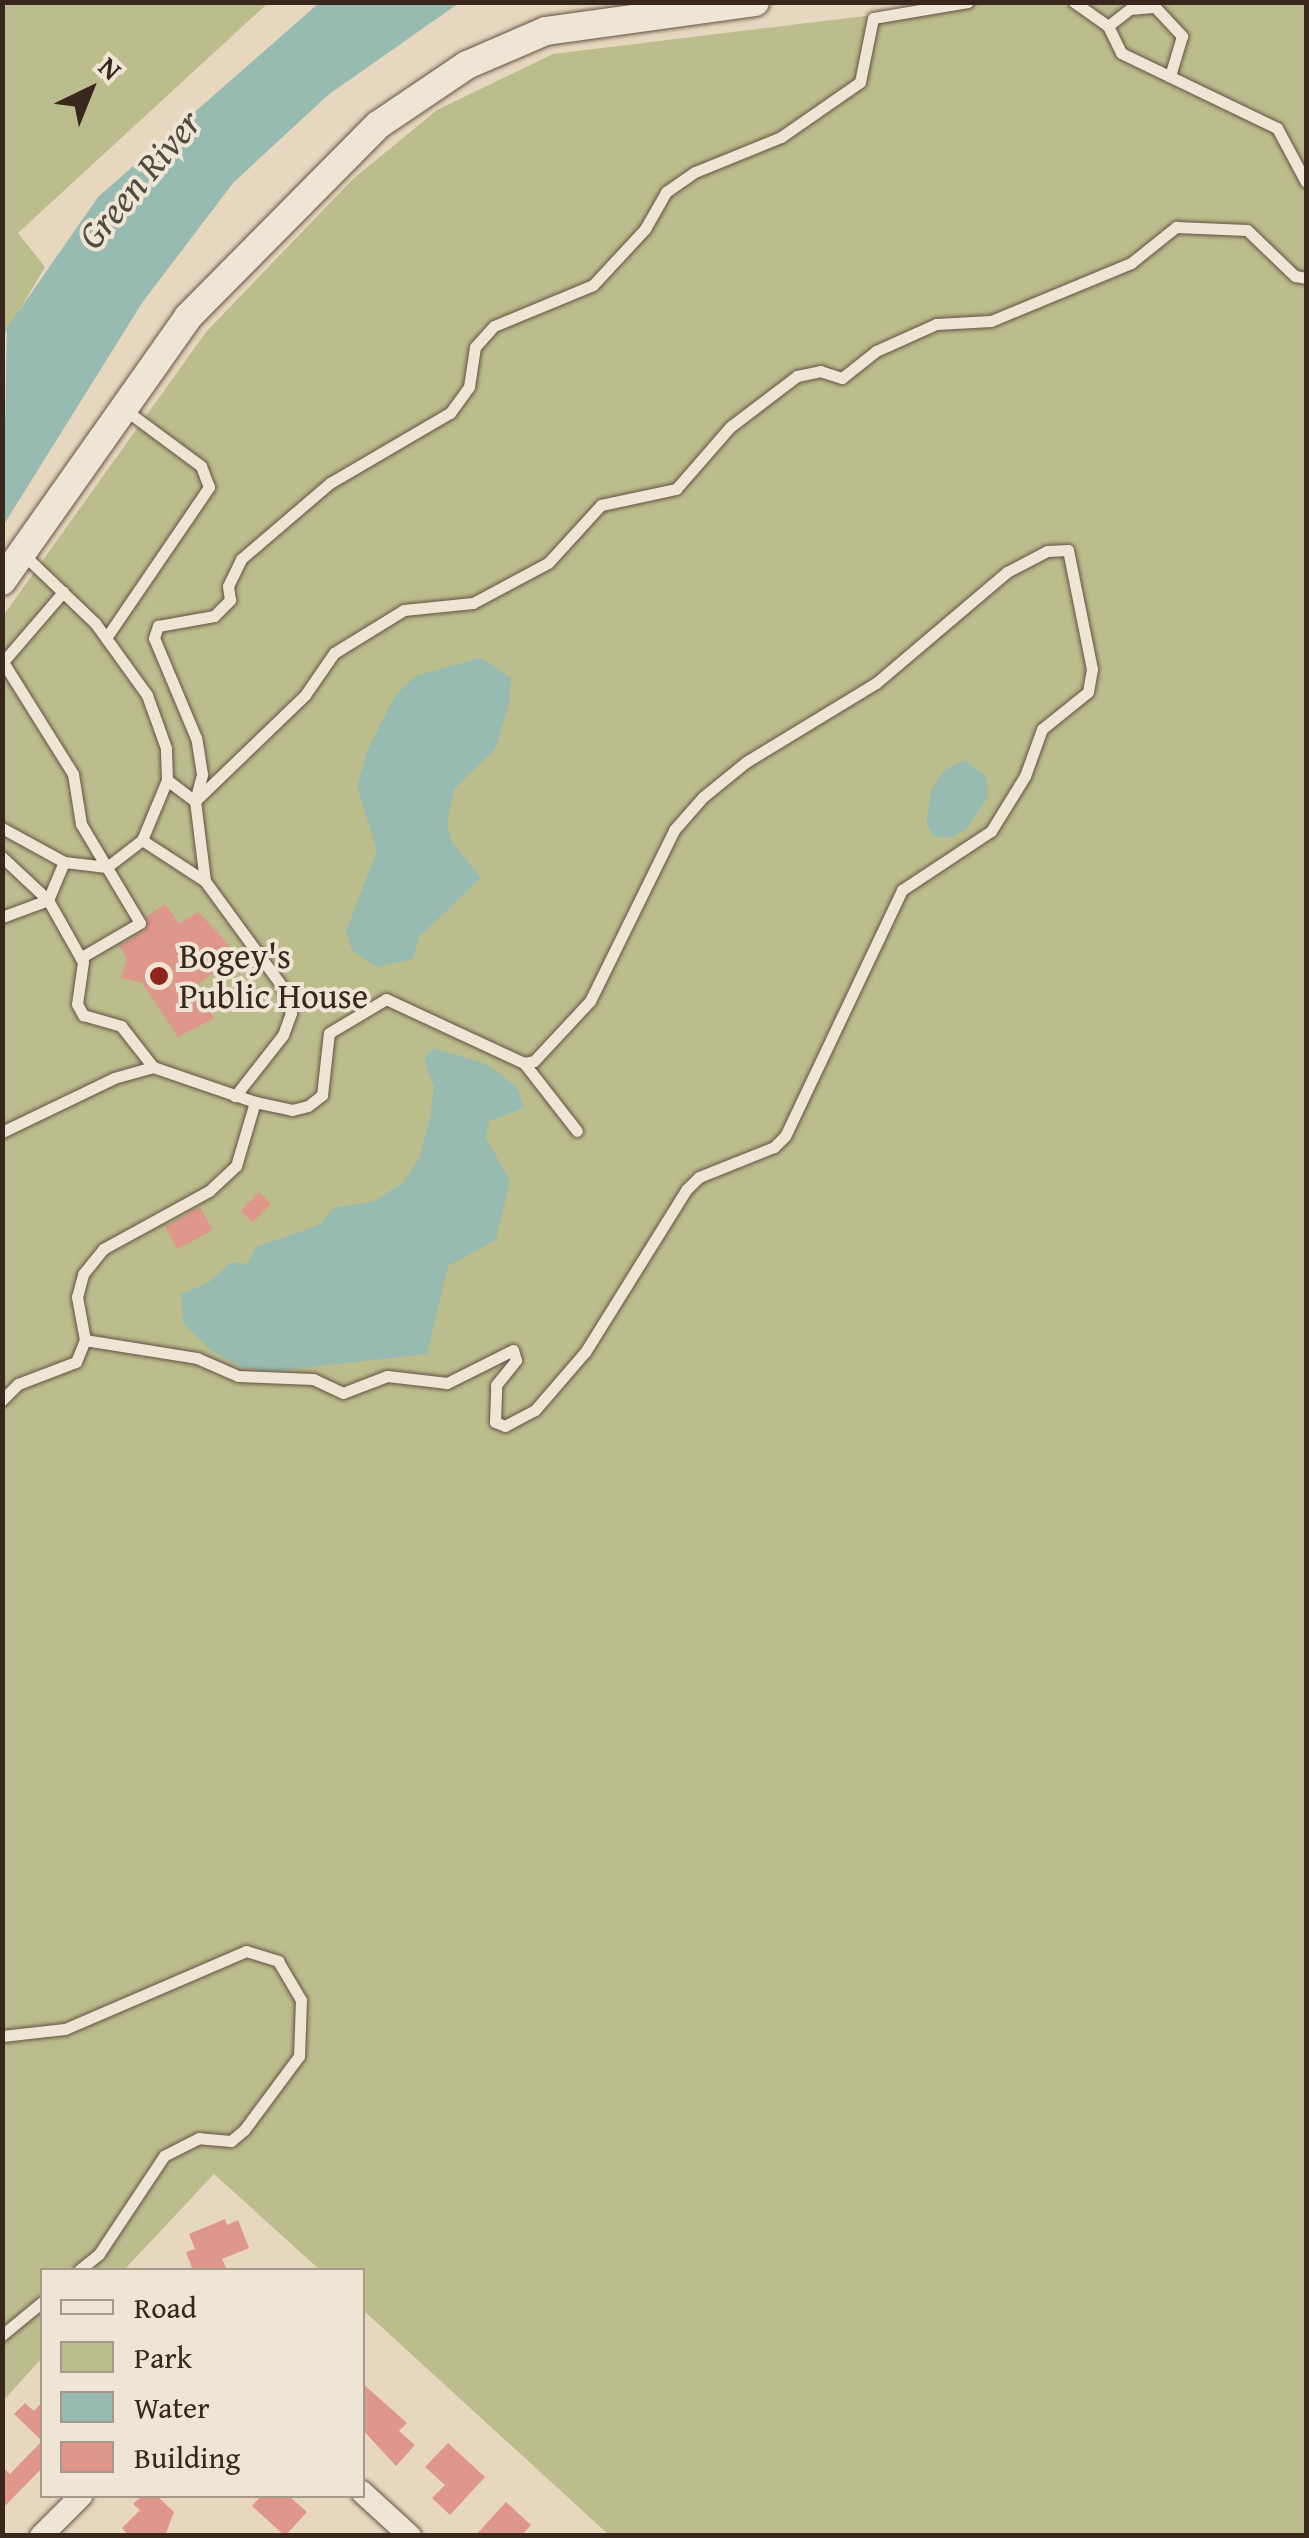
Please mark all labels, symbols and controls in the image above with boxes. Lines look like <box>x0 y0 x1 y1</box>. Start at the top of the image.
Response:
north arrow <box>40 40 140 140</box>
text: N <box>90 46 132 89</box>
water label: Green River <box>68 100 210 258</box>
place label: Bogey's Public House <box>179 935 368 1017</box>
marker: Bogey's Public House <box>148 965 170 987</box>
legend <box>40 2268 365 2498</box>
text: Road <box>134 2285 197 2329</box>
text: Park <box>134 2335 192 2379</box>
text: Water <box>134 2385 210 2429</box>
text: Building <box>134 2435 240 2479</box>

